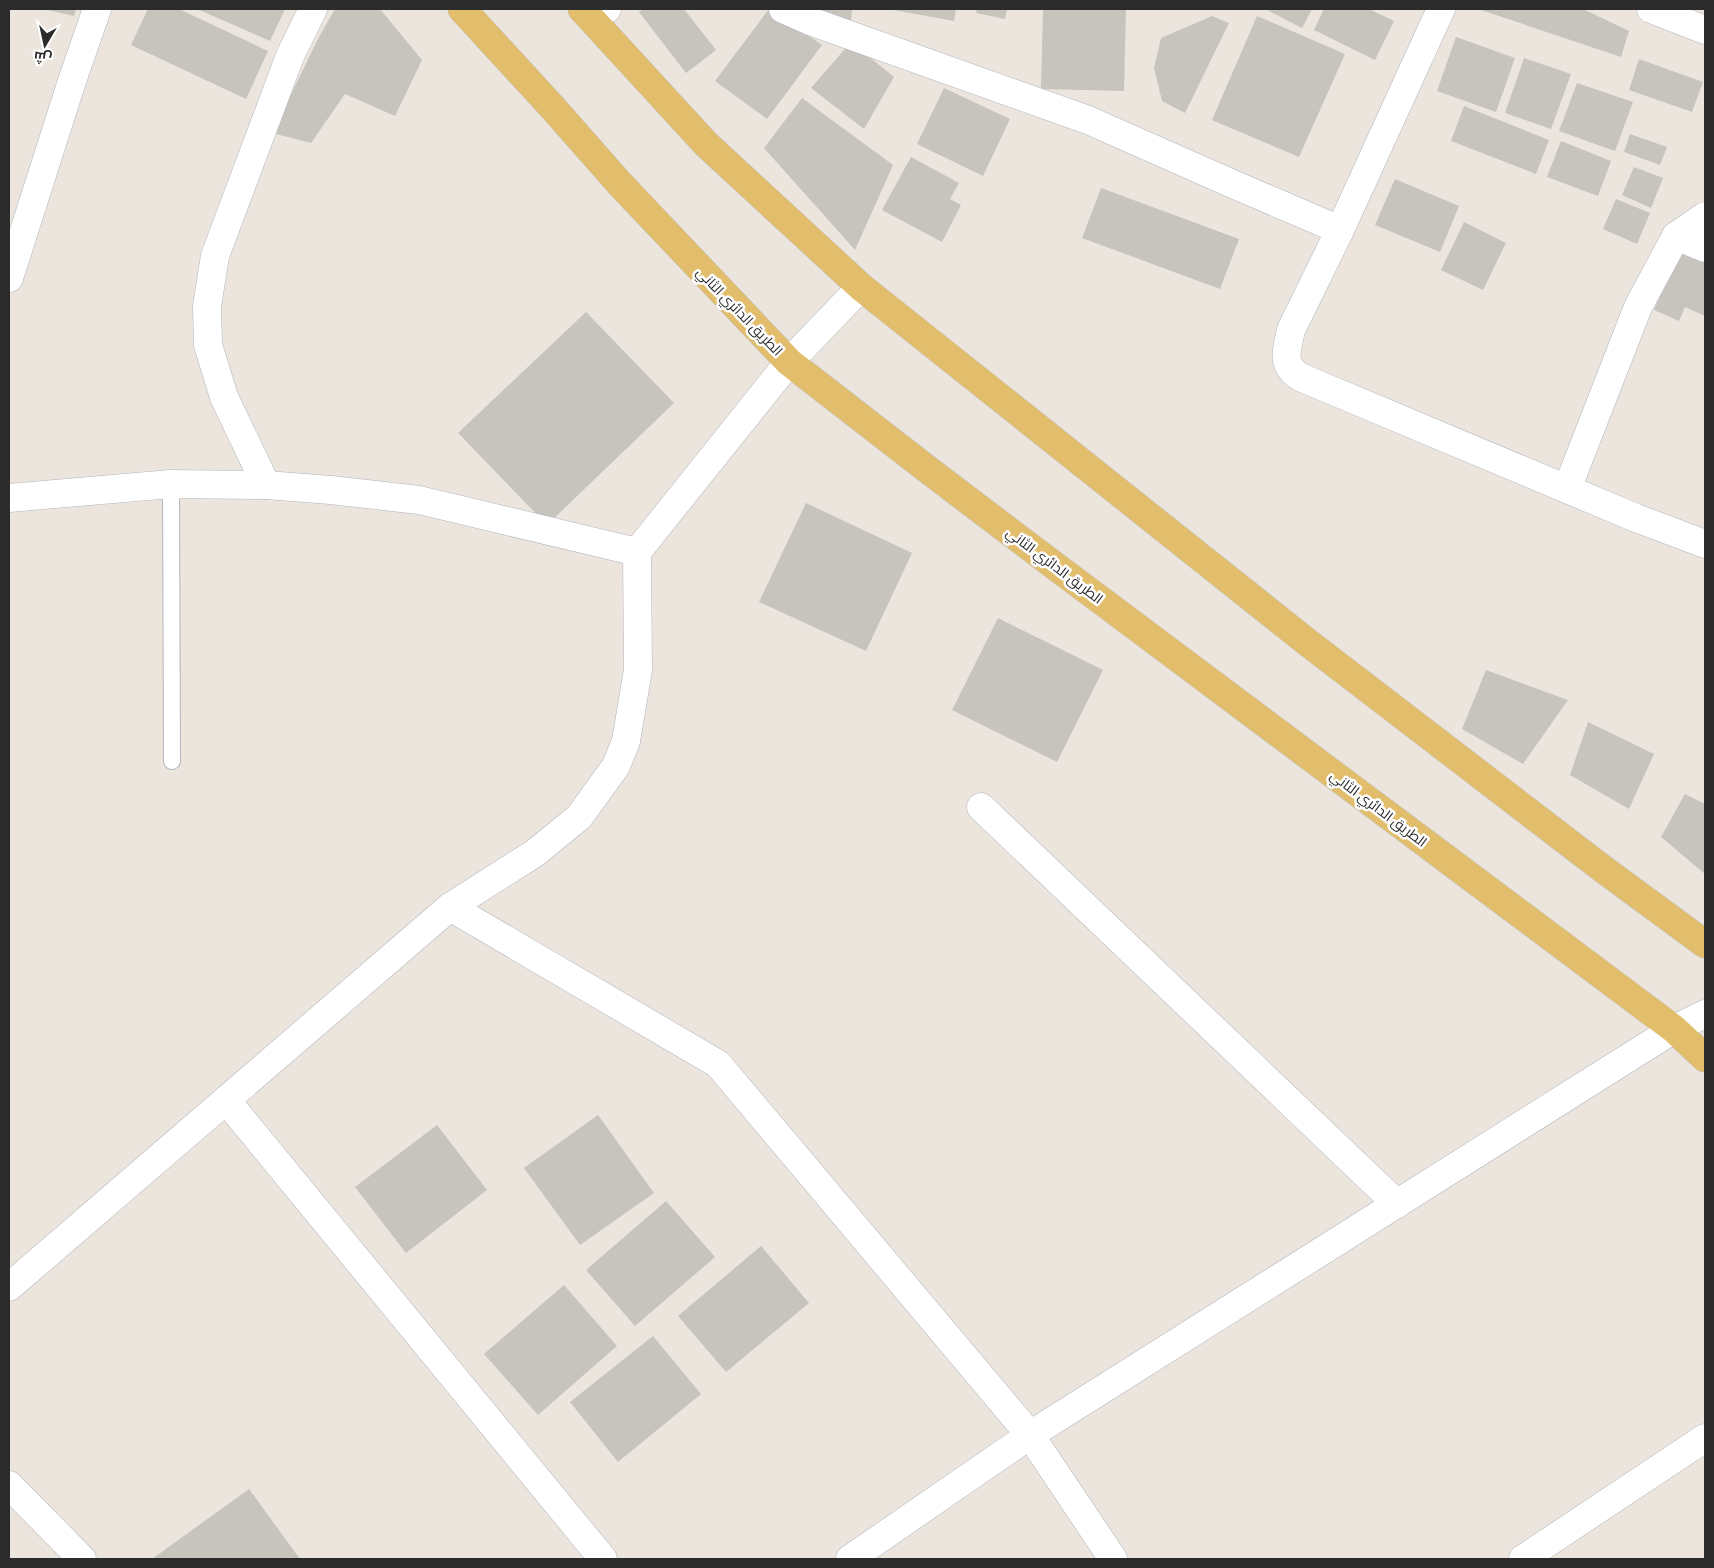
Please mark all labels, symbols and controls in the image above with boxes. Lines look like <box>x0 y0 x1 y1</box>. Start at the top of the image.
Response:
north arrow <box>20 20 70 70</box>
text: ش <box>33 48 53 68</box>
street label: الطريق الدائري الثاني <box>691 263 787 362</box>
street label: الطريق الدائري الثاني <box>1001 523 1107 610</box>
street label: الطريق الدائري الثاني <box>1325 766 1431 853</box>

